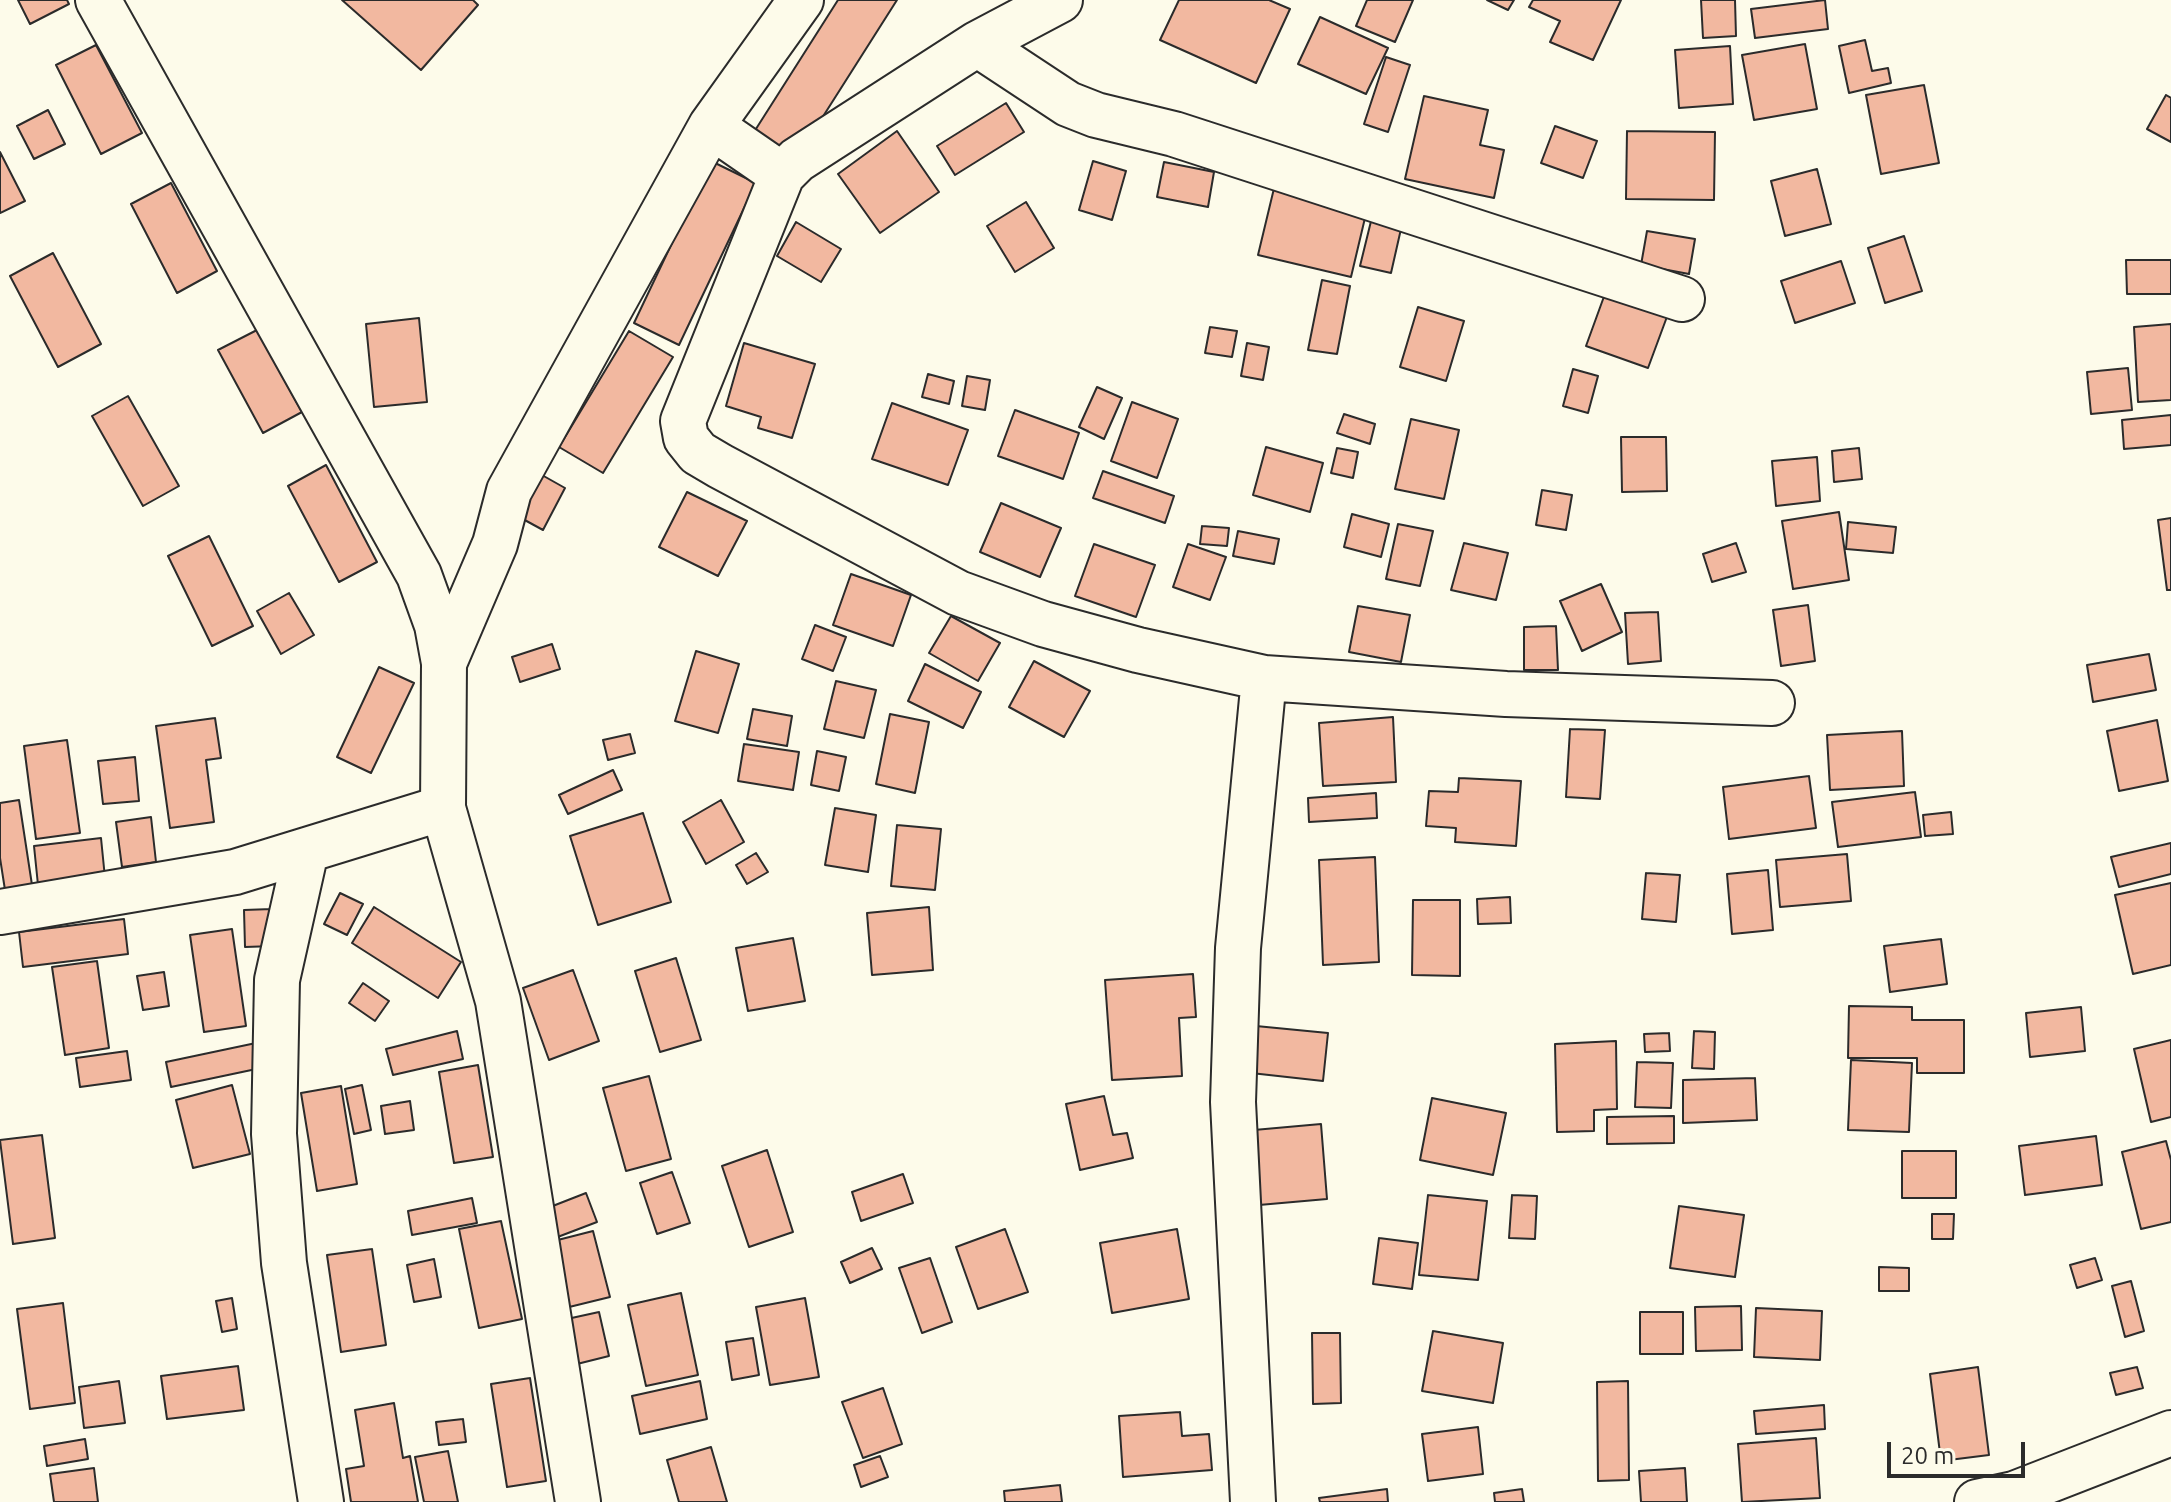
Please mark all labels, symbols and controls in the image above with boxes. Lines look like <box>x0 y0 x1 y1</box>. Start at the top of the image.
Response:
scale bar <box>1891 1426 2029 1476</box>
text: 20 m <box>1901 1442 1954 1469</box>

